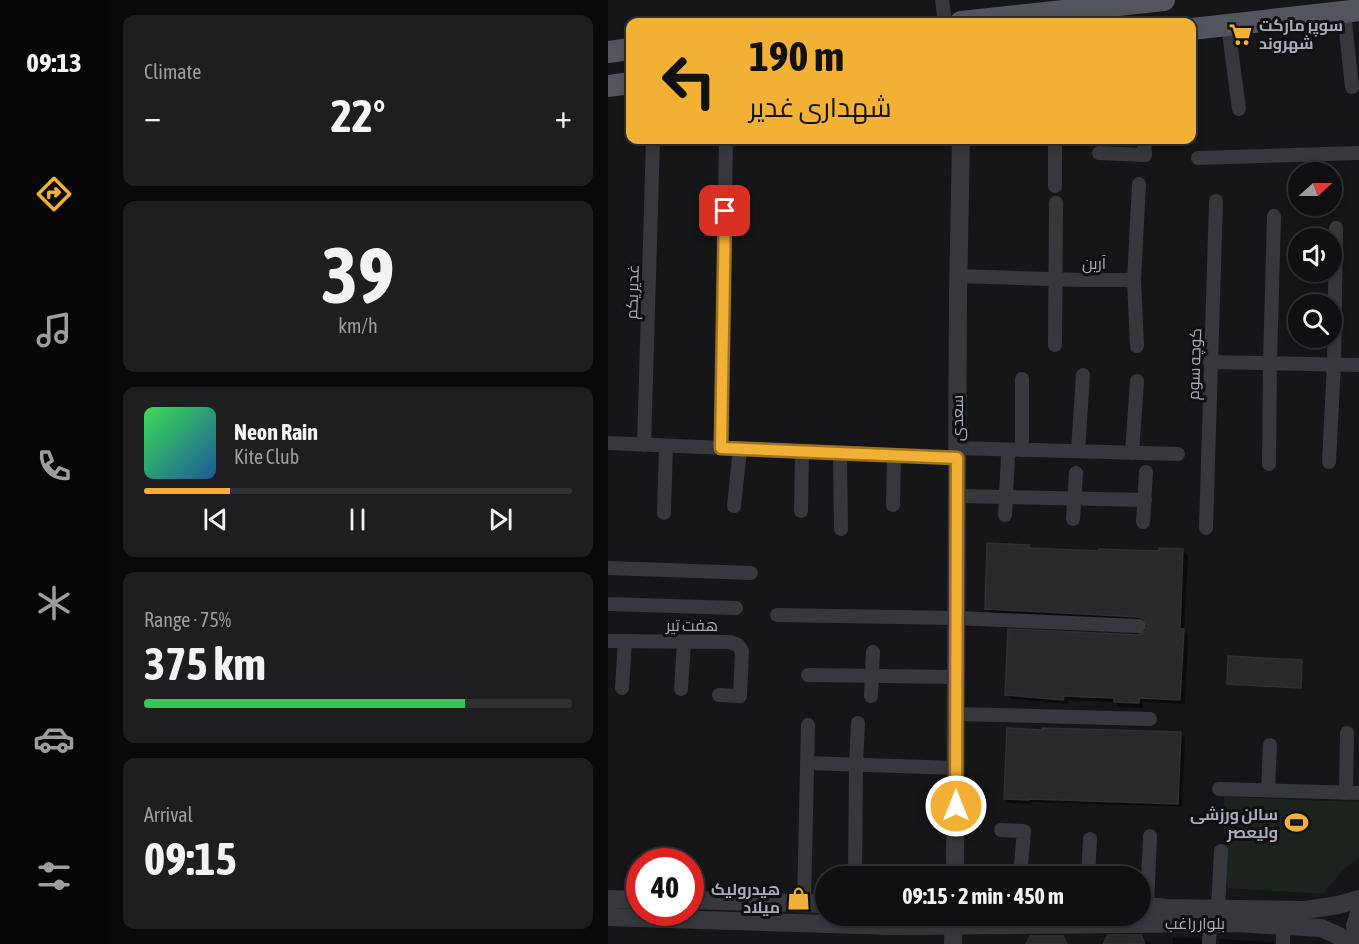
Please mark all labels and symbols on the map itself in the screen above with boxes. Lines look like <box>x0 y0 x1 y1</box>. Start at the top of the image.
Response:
place label: سوپر مارکت شهروند <box>1259 16 1343 53</box>
supermarket icon: سوپر مارکت شهروند <box>1228 21 1254 47</box>
north arrow <box>1288 162 1342 216</box>
pin <box>699 185 750 236</box>
street label: آرین <box>1082 254 1107 274</box>
street label: غدیر یکم <box>622 264 645 320</box>
street label: کوچه سوم <box>1184 328 1207 400</box>
street label: سعدی <box>948 395 968 441</box>
street label: هفت تیر <box>665 616 718 635</box>
position arrow <box>924 774 988 838</box>
place label: سالن ورزشی ولیعصر <box>1190 805 1278 842</box>
sports icon: سالن ورزشی ولیعصر <box>1283 810 1309 836</box>
speed limit sign: 40 <box>626 848 704 926</box>
place label: هیدرولیک میلاد <box>711 880 780 916</box>
shop icon: هیدرولیک میلاد <box>785 885 811 911</box>
street label: بلوار راغب <box>1165 914 1225 933</box>

